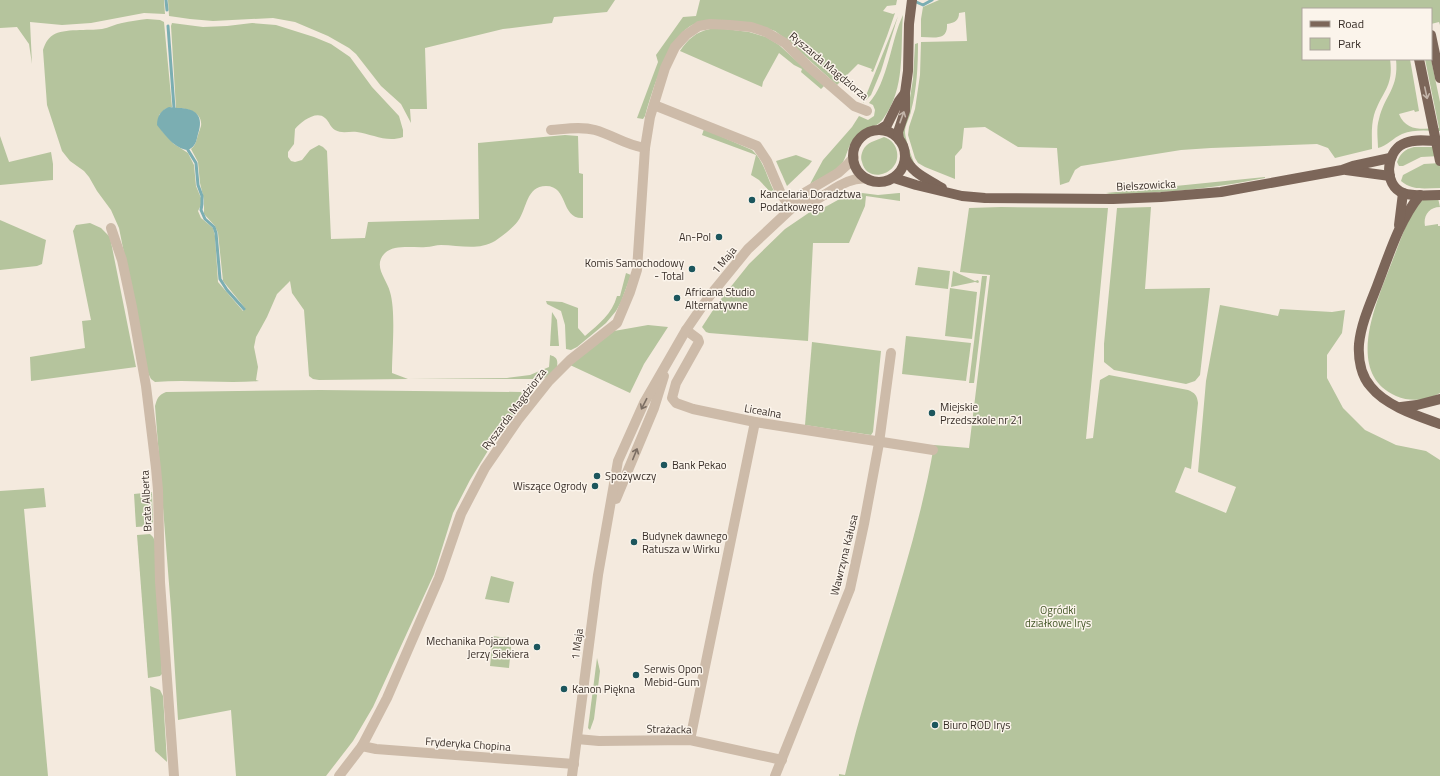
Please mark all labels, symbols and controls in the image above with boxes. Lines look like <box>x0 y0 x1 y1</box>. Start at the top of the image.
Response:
legend <box>1302 8 1432 60</box>
text: Road <box>1338 14 1364 33</box>
street label: Ryszarda Magdziorza <box>786 28 872 104</box>
text: Park <box>1338 34 1361 53</box>
one-way arrow <box>1422 86 1430 99</box>
one-way arrow <box>899 111 907 123</box>
street label: Bielszowicka <box>1116 175 1177 195</box>
place label: Kancelaria Doradztwa Podatkowego <box>760 186 861 215</box>
marker: Kancelaria Doradztwa Podatkowego <box>747 195 757 205</box>
place label: An-Pol <box>679 229 711 245</box>
marker: An-Pol <box>714 232 724 242</box>
street label: 1 Maja <box>708 243 740 277</box>
place label: Komis Samochodowy - Total <box>585 255 685 284</box>
marker: Komis Samochodowy - Total <box>687 264 697 274</box>
place label: Africana Studio Alternatywne <box>685 284 755 313</box>
marker: Africana Studio Alternatywne <box>672 293 682 303</box>
street label: Ryszarda Magdziorza <box>478 364 550 453</box>
one-way arrow <box>640 397 647 409</box>
place label: Miejskie Przedszkole nr 21 <box>940 399 1023 428</box>
street label: Licealna <box>743 400 783 422</box>
marker: Miejskie Przedszkole nr 21 <box>927 408 937 418</box>
one-way arrow <box>632 448 640 460</box>
place label: Bank Pekao <box>672 457 727 473</box>
marker: Bank Pekao <box>659 460 669 470</box>
place label: Spożywczy <box>605 468 657 484</box>
street label: Brata Alberta <box>136 469 156 532</box>
marker: Spożywczy <box>592 471 602 481</box>
place label: Wiszące Ogrody <box>513 478 588 494</box>
marker: Wiszące Ogrody <box>590 481 600 491</box>
street label: Wawrzyna Kałusa <box>826 512 862 597</box>
place label: Budynek dawnego Ratusza w Wirku <box>642 528 728 557</box>
marker: Budynek dawnego Ratusza w Wirku <box>629 537 639 547</box>
park label: Ogródki działkowe Irys <box>1025 602 1091 631</box>
street label: 1 Maja <box>567 627 587 660</box>
place label: Mechanika Pojazdowa Jerzy Siekiera <box>426 633 529 662</box>
marker: Mechanika Pojazdowa Jerzy Siekiera <box>532 642 542 652</box>
place label: Serwis Opon Mebid-Gum <box>644 661 703 690</box>
marker: Serwis Opon Mebid-Gum <box>631 670 641 680</box>
place label: Kanon Piękna <box>572 681 635 697</box>
marker: Kanon Piękna <box>559 684 569 694</box>
place label: Biuro ROD Irys <box>943 717 1010 733</box>
marker: Biuro ROD Irys <box>930 720 940 730</box>
street label: Strażacka <box>646 721 692 737</box>
street label: Fryderyka Chopina <box>425 733 512 755</box>

